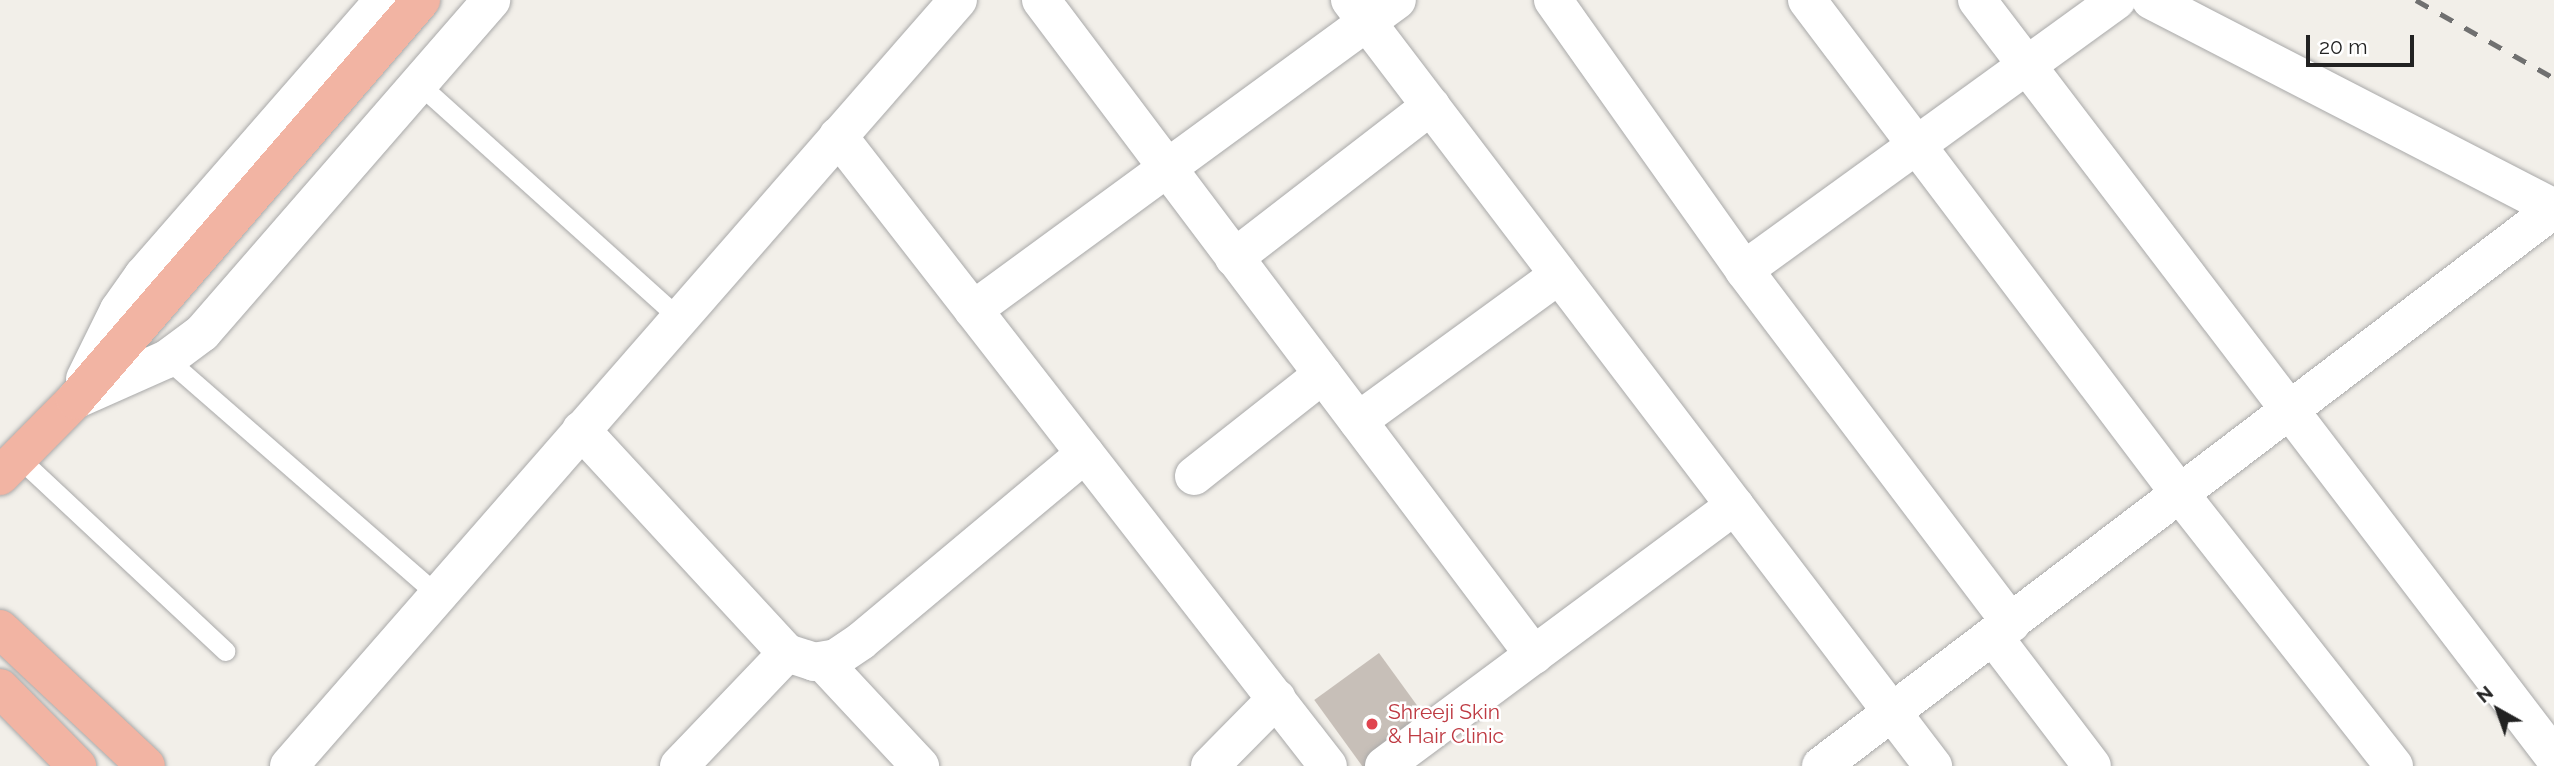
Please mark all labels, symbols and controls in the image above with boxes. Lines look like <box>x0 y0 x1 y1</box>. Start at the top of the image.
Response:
scale bar <box>2309 21 2418 65</box>
text: 20 m <box>2319 34 2367 59</box>
north arrow <box>2463 675 2533 745</box>
text: N <box>2472 681 2497 707</box>
place label: Shreeji Skin & Hair Clinic <box>1388 699 1505 749</box>
marker: Shreeji Skin & Hair Clinic <box>1362 714 1382 734</box>

